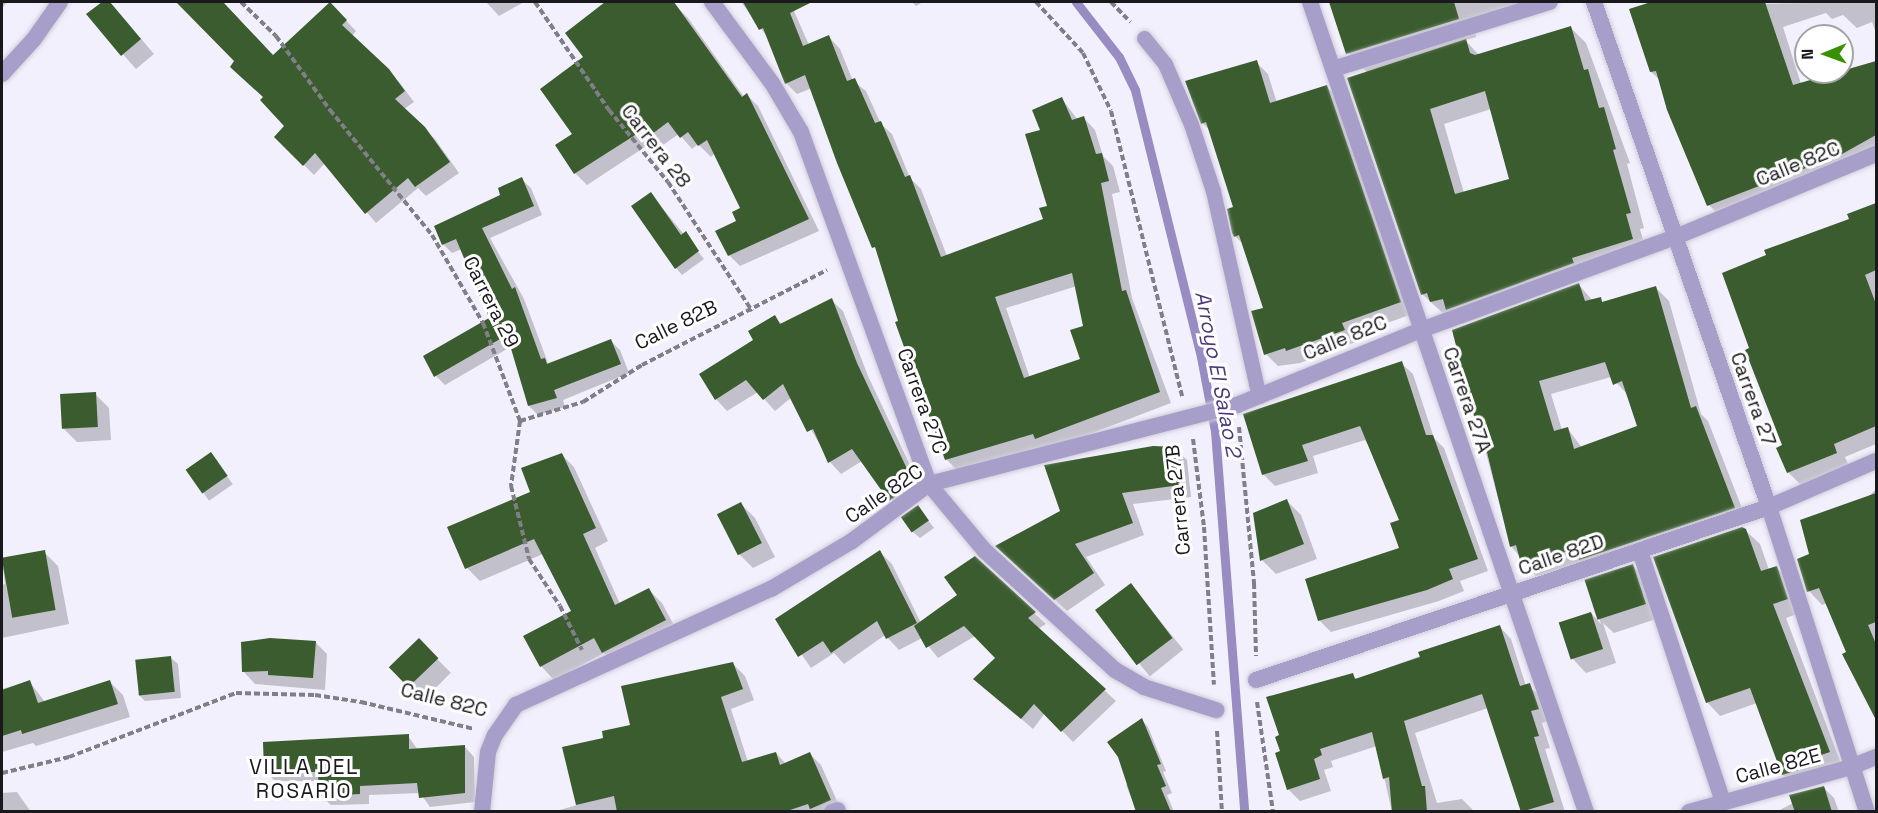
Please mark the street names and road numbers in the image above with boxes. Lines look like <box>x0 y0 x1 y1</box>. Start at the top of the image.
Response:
street label: Carrera 28 <box>616 100 696 192</box>
street label: Calle 82C <box>1752 136 1844 192</box>
street label: Carrera 29 <box>458 252 524 352</box>
street label: Calle 82B <box>631 295 721 355</box>
street label: Calle 82C <box>1299 310 1391 366</box>
street label: Carrera 27A <box>1438 344 1496 456</box>
street label: Carrera 27C <box>892 345 952 457</box>
street label: Carrera 27 <box>1725 349 1781 449</box>
street label: Carrera 27B <box>1160 443 1196 557</box>
street label: Calle 82C <box>841 459 927 529</box>
street label: Calle 82D <box>1515 529 1607 581</box>
street label: Calle 82C <box>398 678 490 722</box>
street label: Calle 82E <box>1733 743 1823 789</box>

